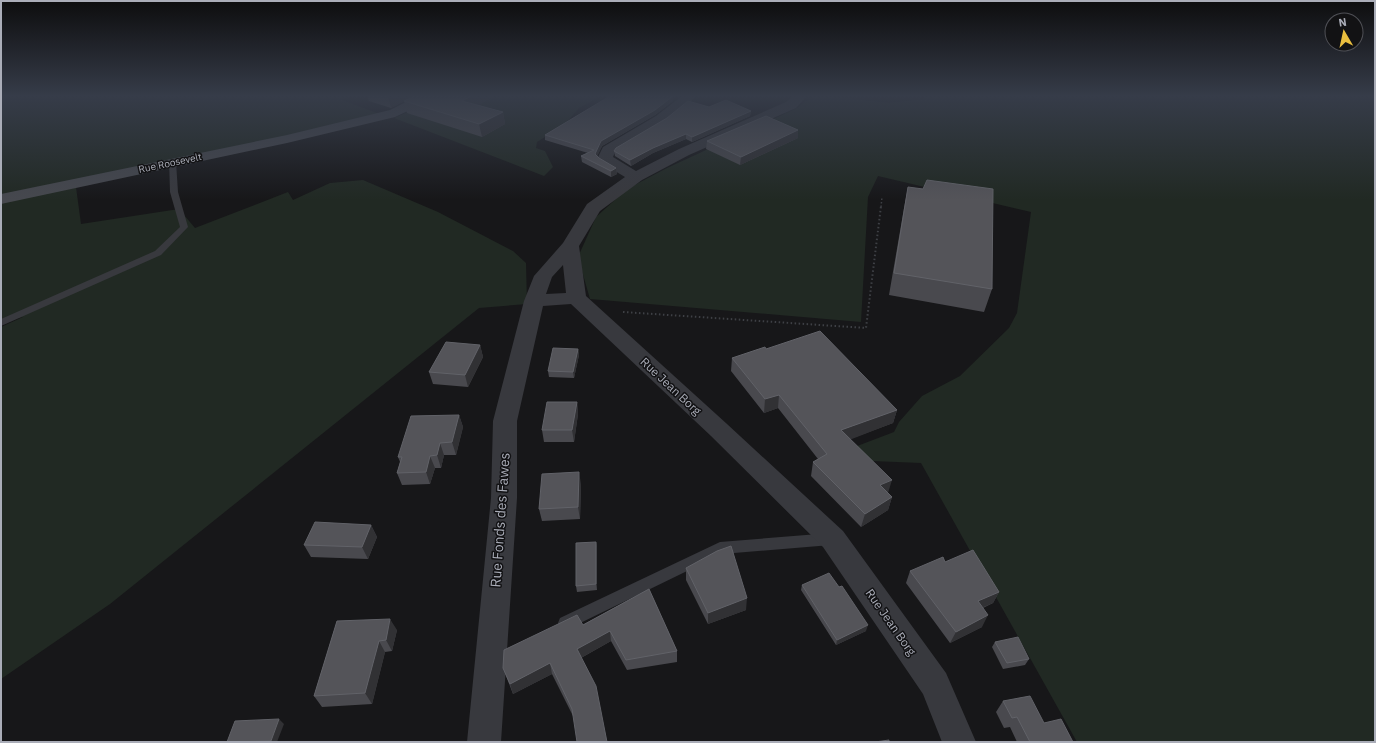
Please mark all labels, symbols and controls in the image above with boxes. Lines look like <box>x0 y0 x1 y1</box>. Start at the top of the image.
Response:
north arrow <box>1324 12 1364 52</box>
text: N <box>1337 15 1347 30</box>
street label: Rue Roosevelt <box>137 150 203 176</box>
street label: Rue Jean Borg <box>637 354 705 418</box>
street label: Rue Fonds des Fawes <box>486 452 514 588</box>
street label: Rue Jean Borg <box>863 586 920 659</box>

